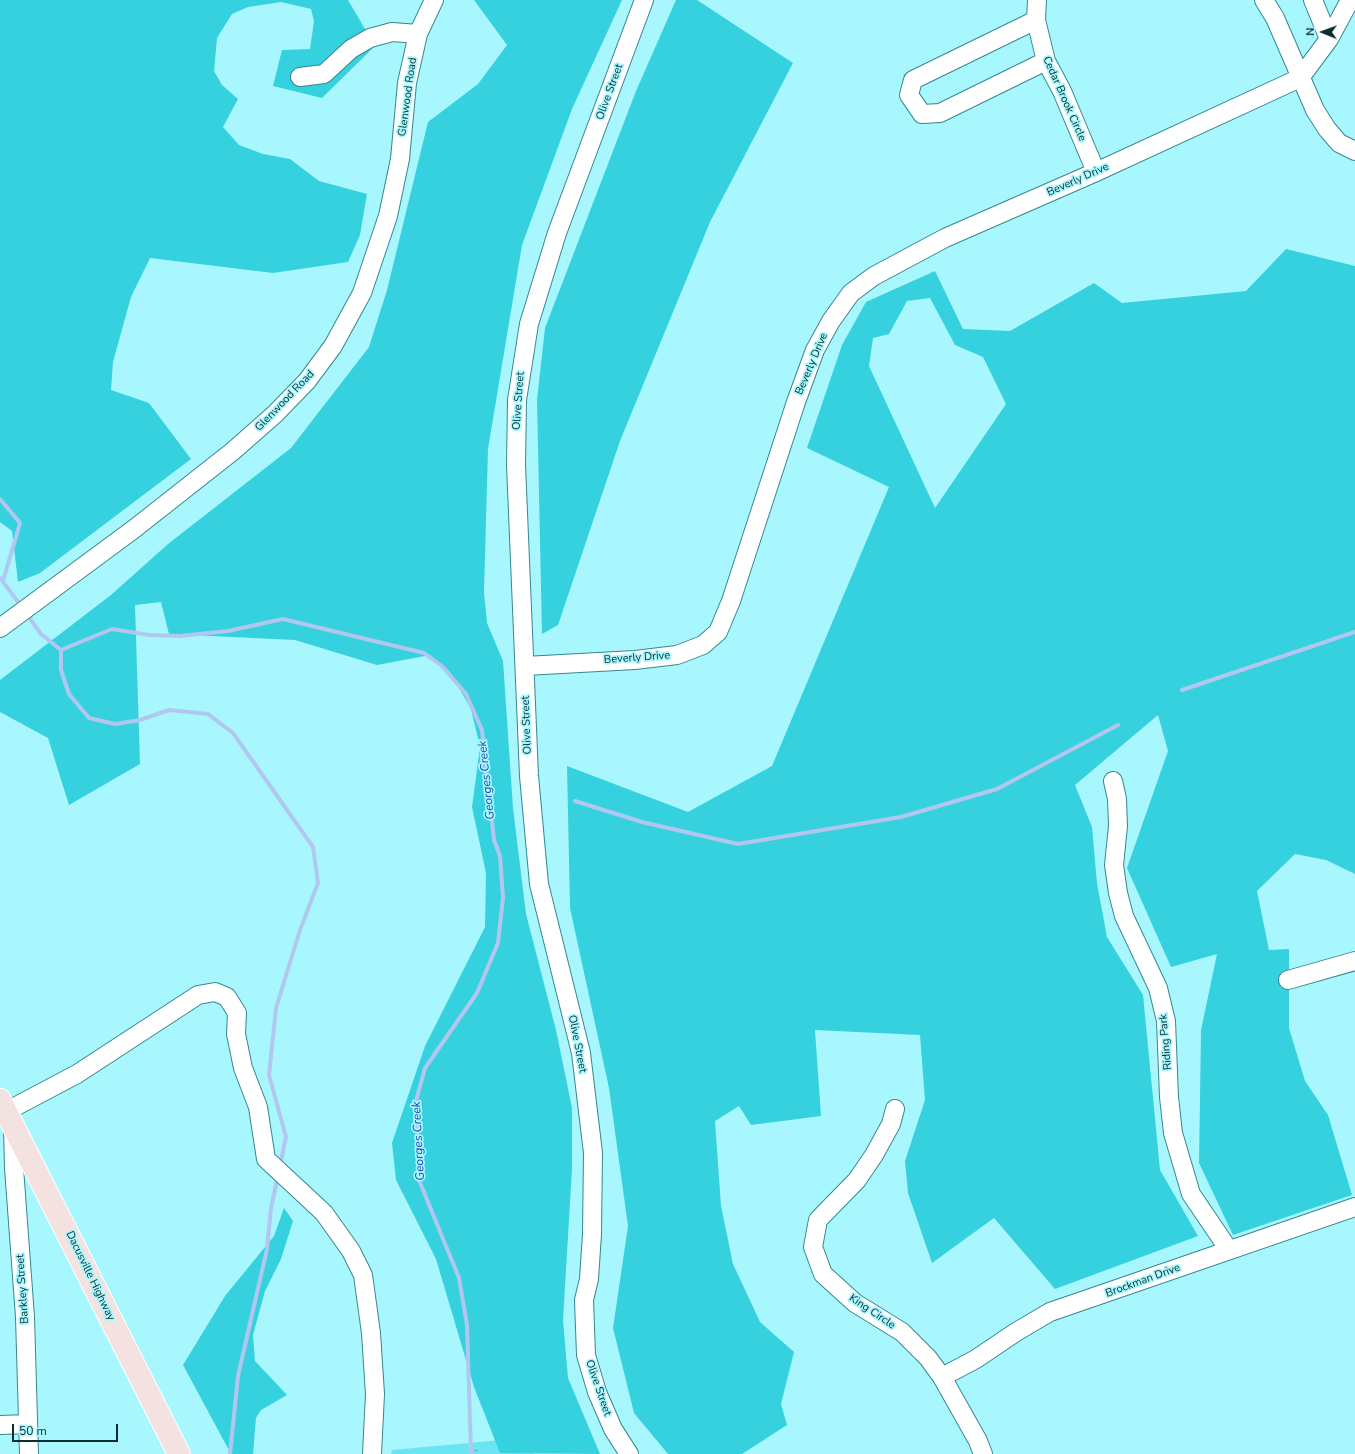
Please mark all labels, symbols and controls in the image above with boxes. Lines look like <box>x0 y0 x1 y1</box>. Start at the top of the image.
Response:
north arrow <box>1303 12 1343 52</box>
text: N <box>1303 28 1318 36</box>
street label: Cedar Brook Circle <box>1039 54 1089 144</box>
street label: Glenwood Road <box>396 57 420 137</box>
street label: Olive Street <box>594 62 626 122</box>
street label: Beverly Drive <box>1045 160 1111 200</box>
street label: Beverly Drive <box>793 331 831 397</box>
street label: Glenwood Road <box>253 368 317 434</box>
street label: Olive Street <box>510 371 528 431</box>
street label: Beverly Drive <box>603 649 671 667</box>
street label: Olive Street <box>519 696 535 754</box>
water label: Georges Creek <box>476 740 498 820</box>
street label: Riding Park <box>1157 1013 1175 1071</box>
street label: Olive Street <box>565 1014 589 1074</box>
water label: Georges Creek <box>410 1101 428 1181</box>
street label: Dacusville Highway <box>63 1229 117 1323</box>
street label: Barkley Street <box>14 1254 32 1324</box>
street label: Brockman Drive <box>1104 1261 1182 1301</box>
street label: King Circle <box>846 1292 898 1332</box>
street label: Olive Street <box>582 1358 614 1418</box>
scale bar <box>14 1416 120 1442</box>
text: 50 m <box>19 1423 47 1439</box>

